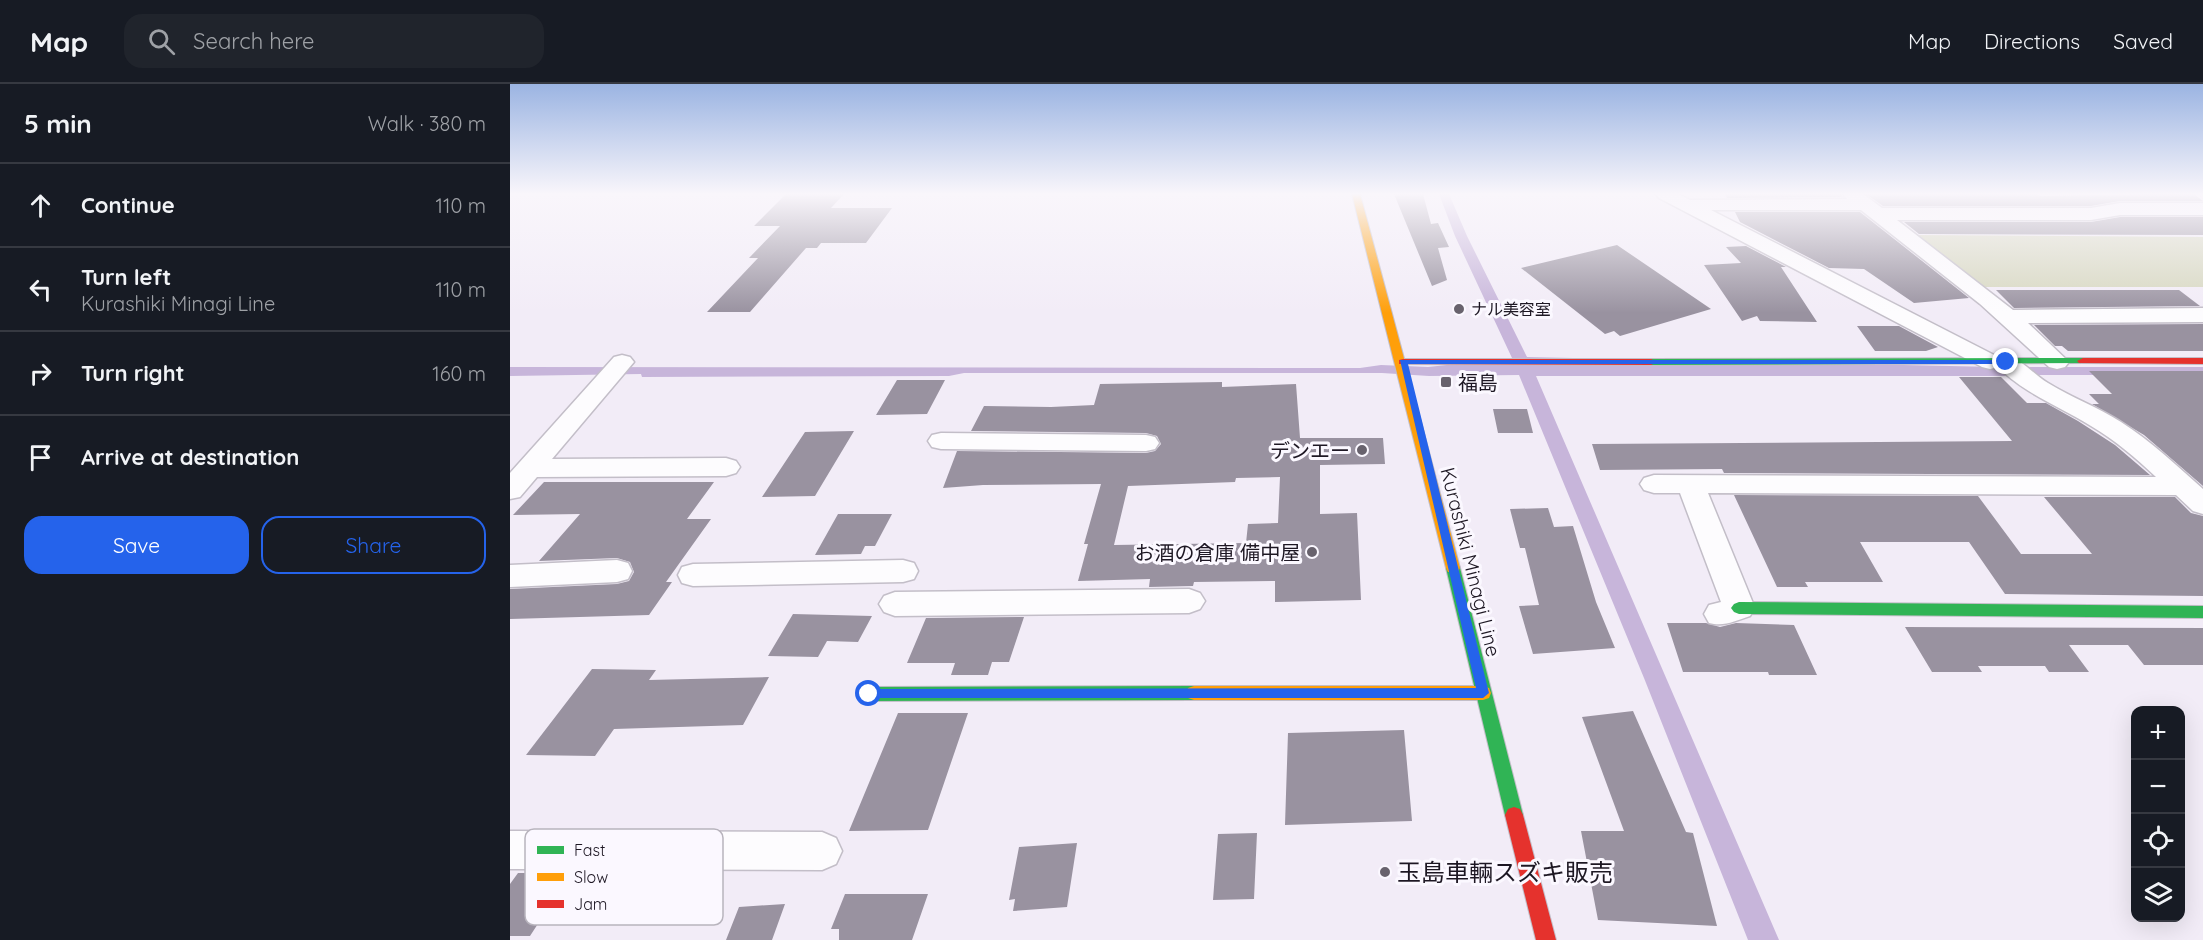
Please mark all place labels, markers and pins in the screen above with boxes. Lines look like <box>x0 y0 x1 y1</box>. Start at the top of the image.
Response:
place label: ナル美容室 <box>1471 299 1551 319</box>
marker: ナル美容室 <box>1452 302 1466 316</box>
place label: 福島 <box>1458 370 1498 395</box>
marker: 福島 <box>1439 375 1453 389</box>
place label: デンエー <box>1270 438 1350 463</box>
marker: デンエー <box>1355 443 1369 457</box>
place label: お酒の倉庫 備中屋 <box>1135 540 1300 565</box>
marker: お酒の倉庫 備中屋 <box>1305 545 1319 559</box>
place label: 玉島車輛スズキ販売 <box>1397 857 1613 887</box>
marker: 玉島車輛スズキ販売 <box>1378 865 1392 879</box>

